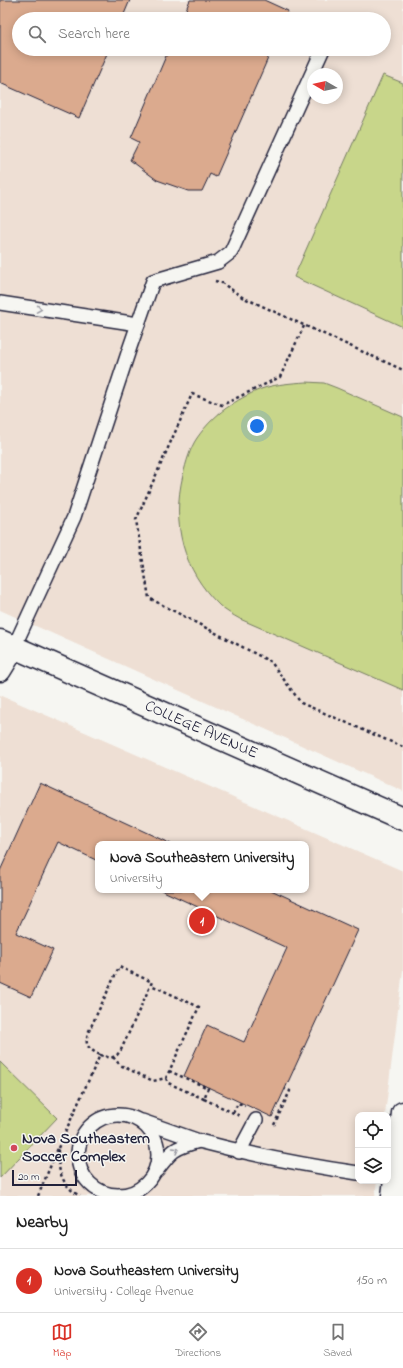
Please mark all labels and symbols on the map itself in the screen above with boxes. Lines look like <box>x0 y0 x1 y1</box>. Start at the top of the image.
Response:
north arrow <box>307 68 343 104</box>
one-way arrow <box>35 304 42 313</box>
your location <box>247 416 267 436</box>
street label: COLLEGE AVENUE <box>141 694 262 765</box>
pin: 1 <box>189 906 215 936</box>
place label: Nova Southeastern Soccer Complex <box>22 1127 150 1169</box>
marker: Nova Southeastern Soccer Complex <box>9 1143 19 1153</box>
one-way arrow <box>172 1147 179 1154</box>
scale bar <box>12 1168 77 1187</box>

